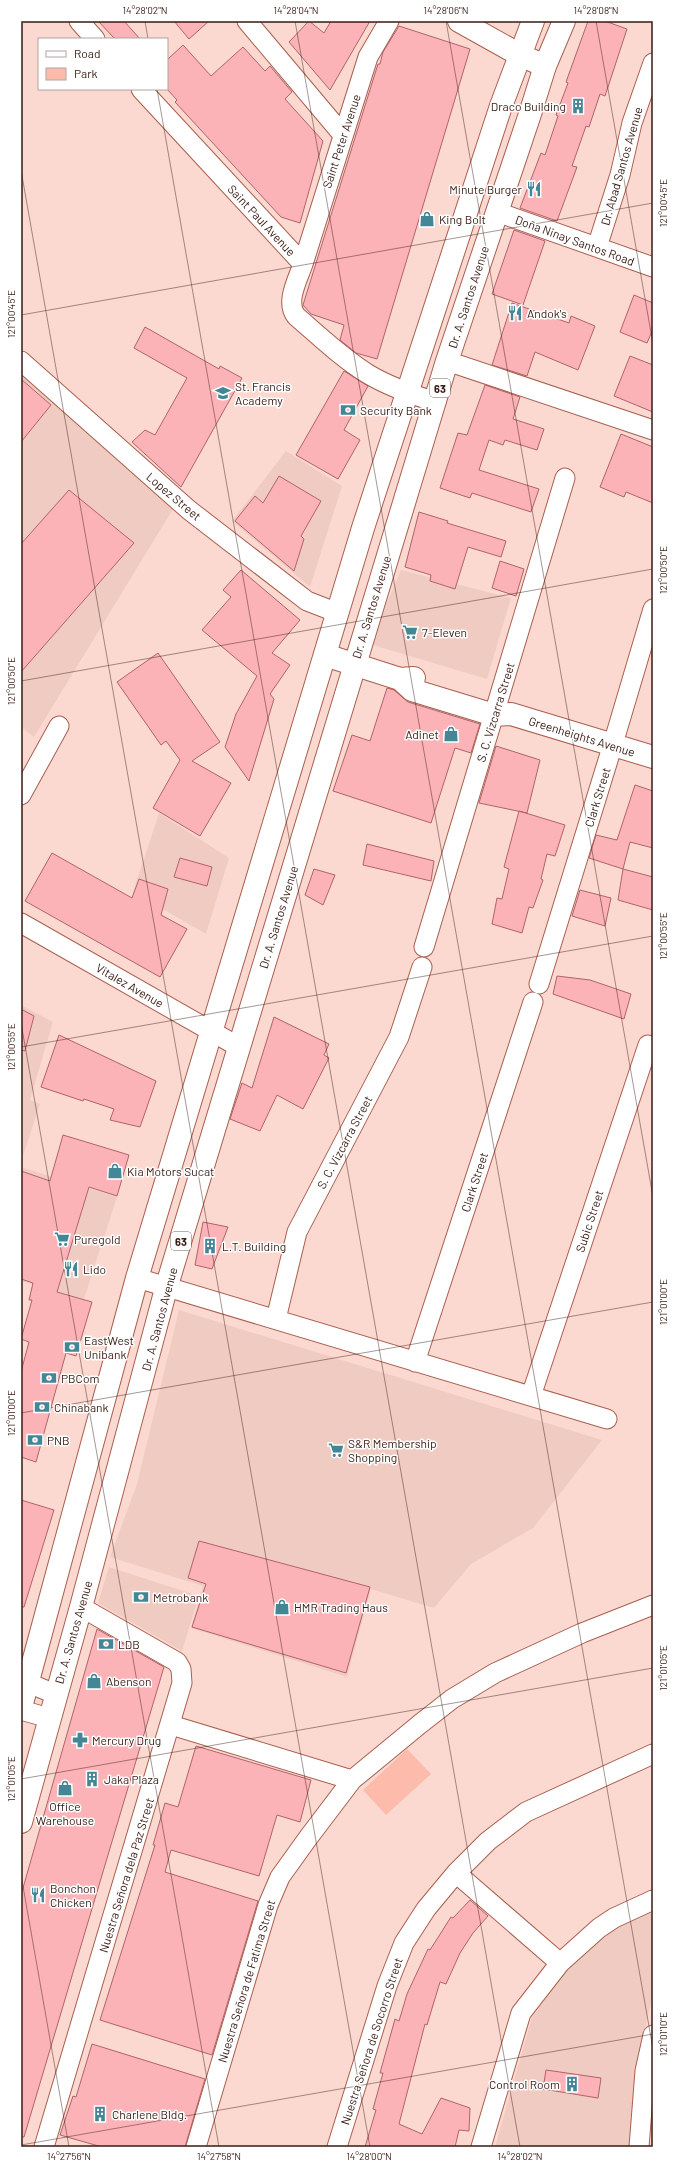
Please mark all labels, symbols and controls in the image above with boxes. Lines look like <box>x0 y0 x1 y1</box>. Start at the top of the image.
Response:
text: 14°28'02"N <box>122 4 168 16</box>
text: 14°28'04"N <box>273 4 319 16</box>
text: 14°28'06"N <box>424 4 468 16</box>
text: 14°28'08"N <box>574 4 618 16</box>
legend <box>38 38 168 90</box>
text: Road <box>74 46 101 60</box>
text: Park <box>74 66 98 80</box>
street label: Saint Peter Avenue <box>319 92 363 190</box>
building icon: Draco Building <box>569 97 587 115</box>
place label: Draco Building <box>491 99 566 113</box>
street label: Dr. Abad Santos Avenue <box>597 105 645 227</box>
text: 121°00'45"E <box>657 179 669 227</box>
restaurant icon: Minute Burger <box>525 180 543 198</box>
street label: Saint Paul Avenue <box>225 181 299 259</box>
place label: Minute Burger <box>449 182 523 196</box>
shop icon: King Bolt <box>418 210 436 228</box>
place label: King Bolt <box>439 212 486 226</box>
street label: Doña Ninay Santos Road <box>514 212 636 268</box>
street label: Dr. A. Santos Avenue <box>445 244 491 350</box>
text: 121°00'45"E <box>5 290 17 338</box>
restaurant icon: Andok's <box>506 304 524 322</box>
place label: Andok's <box>527 306 567 320</box>
place label: St. Francis Academy <box>235 379 291 407</box>
road number: 63 <box>430 379 450 397</box>
school or university icon: St. Francis Academy <box>214 384 232 402</box>
bank icon: Security Bank <box>339 401 357 419</box>
place label: Security Bank <box>360 403 432 417</box>
street label: Lopez Street <box>144 469 204 523</box>
text: 121°00'50"E <box>657 546 669 594</box>
street label: Dr. A. Santos Avenue <box>349 554 393 660</box>
supermarket icon: 7-Eleven <box>401 623 419 641</box>
place label: 7-Eleven <box>422 625 467 639</box>
text: 121°00'50"E <box>5 657 17 705</box>
street label: S. C. Vizcarra Street <box>473 661 517 763</box>
street label: Greenheights Avenue <box>527 713 637 759</box>
shop icon: Adinet <box>442 725 460 743</box>
place label: Adinet <box>405 727 439 741</box>
street label: Clark Street <box>581 765 613 829</box>
street label: Dr. A. Santos Avenue <box>256 864 300 970</box>
text: 121°00'55"E <box>657 912 669 960</box>
street label: Vitalez Avenue <box>94 960 166 1010</box>
text: 121°00'55"E <box>5 1023 17 1071</box>
street label: S. C. Vizcarra Street <box>314 1093 374 1191</box>
street label: Clark Street <box>458 1150 490 1214</box>
shop icon: Kia Motors Sucat <box>106 1162 124 1180</box>
place label: Kia Motors Sucat <box>127 1164 214 1178</box>
street label: Subic Street <box>572 1188 606 1254</box>
supermarket icon: Puregold <box>53 1230 71 1248</box>
place label: Puregold <box>74 1232 121 1246</box>
road number: 63 <box>171 1232 191 1250</box>
building icon: L.T. Building <box>201 1237 219 1255</box>
place label: L.T. Building <box>222 1239 286 1253</box>
restaurant icon: Lido <box>62 1260 80 1278</box>
place label: Lido <box>83 1262 106 1276</box>
street label: Dr. A. Santos Avenue <box>138 1266 180 1372</box>
text: 121°01'00"E <box>657 1279 669 1325</box>
place label: EastWest Unibank <box>84 1333 134 1361</box>
bank icon: EastWest Unibank <box>63 1338 81 1356</box>
bank icon: PBCom <box>40 1369 58 1387</box>
place label: PBCom <box>61 1371 99 1385</box>
text: 121°01'00"E <box>5 1390 17 1436</box>
bank icon: Chinabank <box>33 1398 51 1416</box>
place label: Chinabank <box>54 1400 109 1414</box>
bank icon: PNB <box>26 1431 44 1449</box>
place label: PNB <box>47 1433 70 1447</box>
place label: S&R Membership Shopping <box>348 1436 437 1464</box>
supermarket icon: S&R Membership Shopping <box>327 1441 345 1459</box>
street label: Dr. A. Santos Avenue <box>52 1579 94 1685</box>
bank icon: Metrobank <box>132 1588 150 1606</box>
place label: Metrobank <box>153 1590 208 1604</box>
shop icon: HMR Trading Haus <box>273 1598 291 1616</box>
place label: HMR Trading Haus <box>294 1600 388 1614</box>
bank icon: LDB <box>97 1635 115 1653</box>
place label: LDB <box>118 1637 140 1651</box>
text: 121°01'05"E <box>657 1645 669 1691</box>
shop icon: Abenson <box>85 1672 103 1690</box>
place label: Abenson <box>106 1674 151 1688</box>
pharmacy icon: Mercury Drug <box>71 1731 89 1749</box>
place label: Mercury Drug <box>92 1733 161 1747</box>
text: 121°01'05"E <box>5 1756 17 1802</box>
building icon: Jaka Plaza <box>83 1770 101 1788</box>
place label: Jaka Plaza <box>104 1772 159 1786</box>
shop icon: Office Warehouse <box>56 1779 74 1797</box>
street label: Nuestra Señora dela Paz Street <box>96 1796 156 1954</box>
place label: Office Warehouse <box>36 1799 94 1827</box>
place label: Bonchon Chicken <box>50 1881 96 1909</box>
restaurant icon: Bonchon Chicken <box>29 1886 47 1904</box>
street label: Nuestra Señora de Fatima Street <box>215 1898 277 2064</box>
street label: Nuestra Señora de Socorro Street <box>337 1956 405 2126</box>
text: 121°01'10"E <box>657 2012 669 2056</box>
building icon: Control Room <box>563 2075 581 2093</box>
place label: Control Room <box>489 2077 560 2091</box>
building icon: Charlene Bldg. <box>91 2105 109 2123</box>
place label: Charlene Bldg. <box>112 2107 187 2121</box>
text: 14°27'56"N <box>47 2150 91 2162</box>
text: 14°27'58"N <box>197 2150 241 2162</box>
text: 14°28'00"N <box>346 2150 392 2162</box>
text: 14°28'02"N <box>497 2150 543 2162</box>

